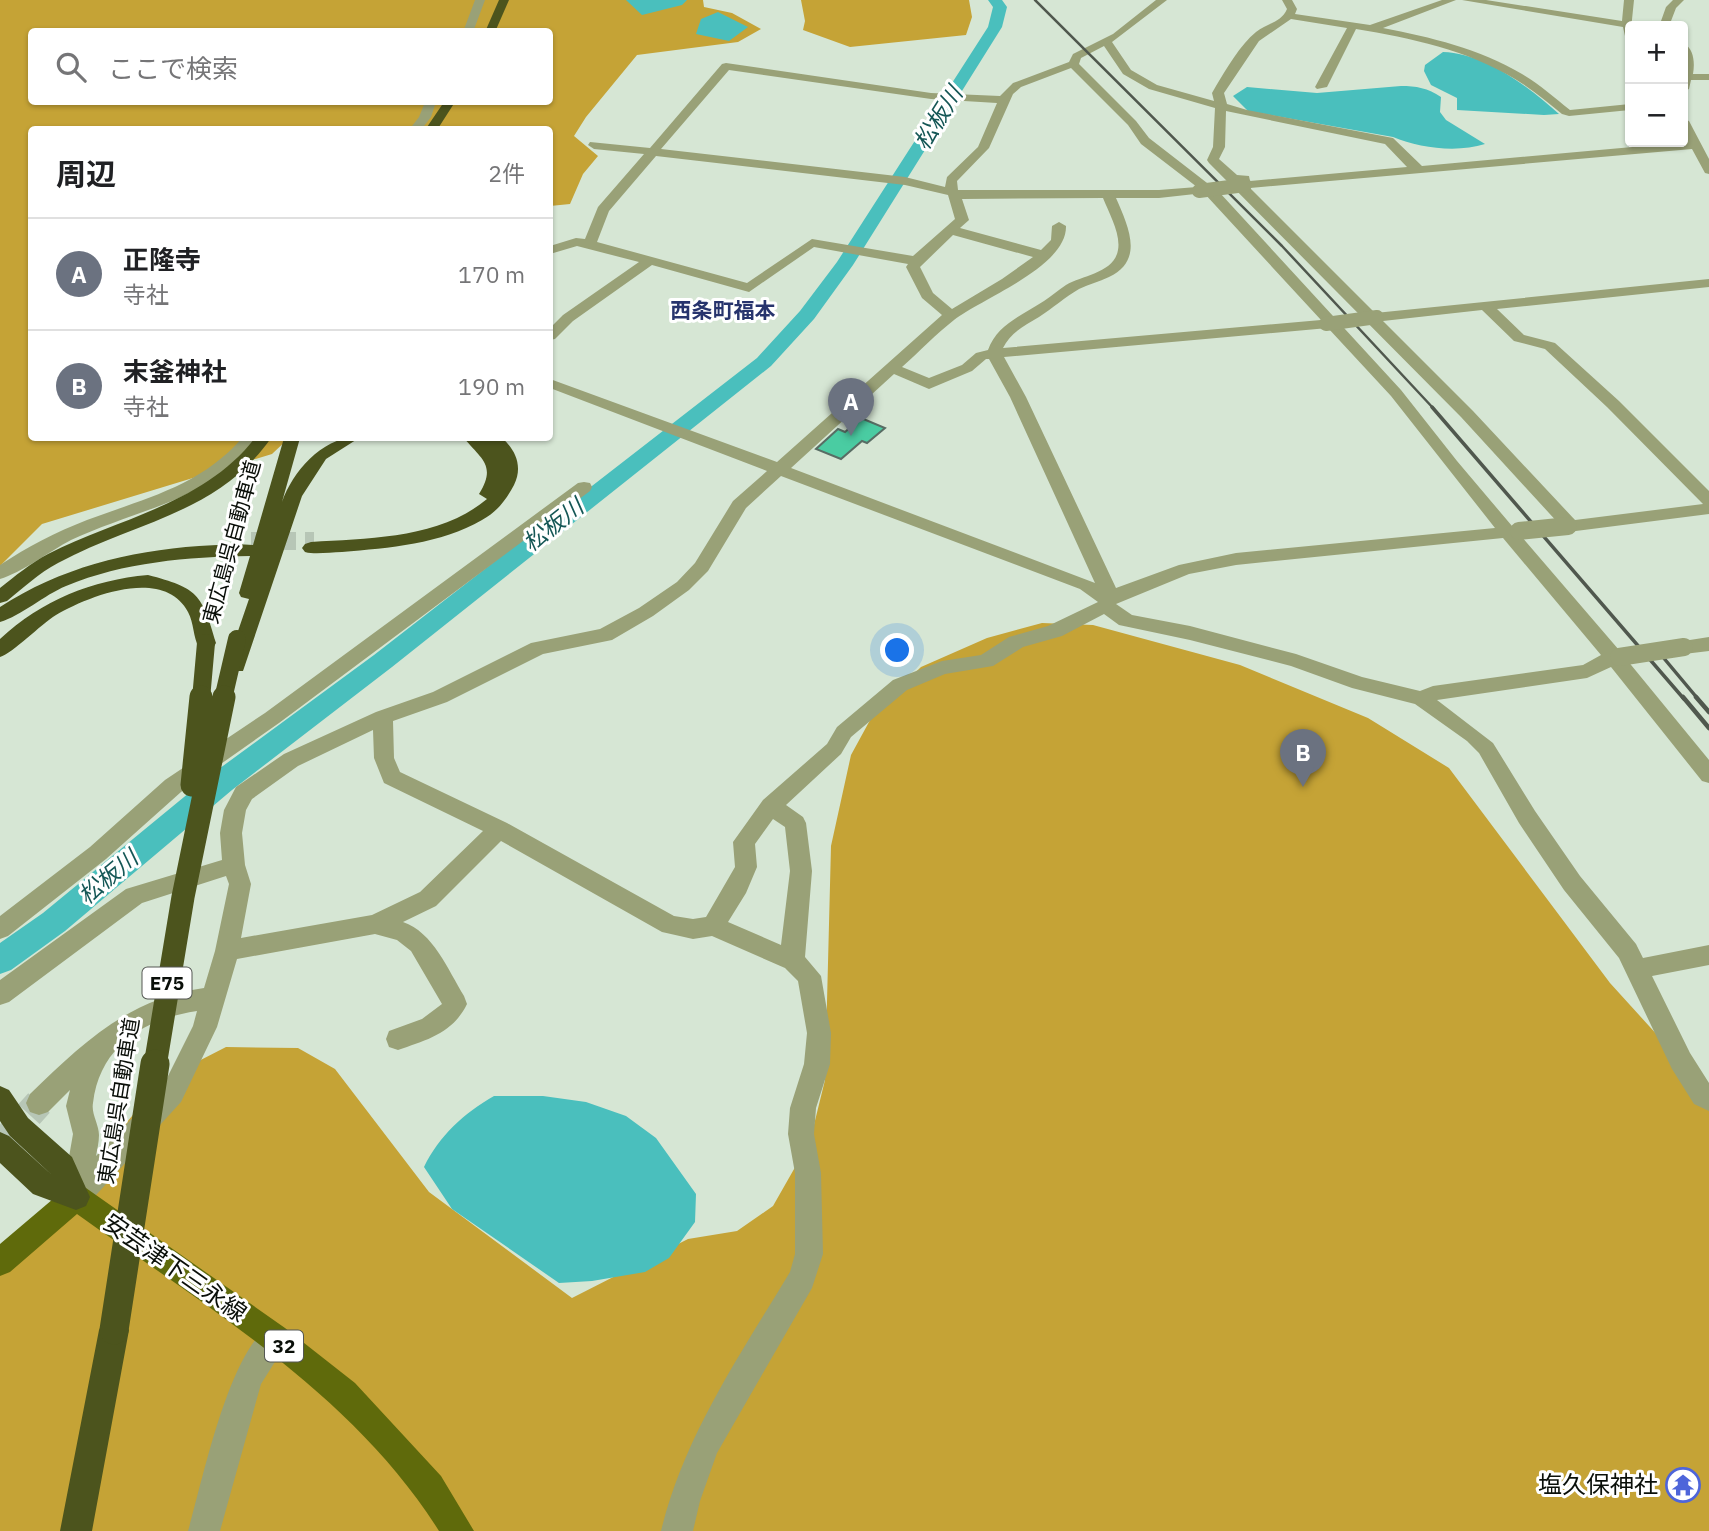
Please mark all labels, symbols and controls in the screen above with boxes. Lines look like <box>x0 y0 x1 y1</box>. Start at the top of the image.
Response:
map controls <box>1625 21 1688 147</box>
button: + <box>1625 21 1688 84</box>
search box <box>28 28 553 105</box>
icon: search <box>52 48 90 86</box>
text: ここで検索 <box>108 51 238 85</box>
water label: 松板川 <box>906 78 970 155</box>
button: − <box>1625 84 1688 147</box>
text: 周辺 <box>56 154 116 193</box>
text: 2件 <box>488 158 525 188</box>
text: 正隆寺 <box>123 242 201 276</box>
text: A <box>71 259 87 289</box>
text: 170 m <box>458 259 525 289</box>
text: 寺社 <box>123 279 169 309</box>
district label: 西条町福本 <box>671 296 776 324</box>
text: 末釜神社 <box>123 354 227 388</box>
text: B <box>71 371 87 401</box>
text: 190 m <box>458 371 525 401</box>
pin: A <box>828 378 874 436</box>
text: 寺社 <box>123 391 169 421</box>
street label: 東広島呉自動車道 <box>196 457 266 627</box>
water label: 松板川 <box>516 489 591 557</box>
your location <box>880 633 914 667</box>
pin: B <box>1280 729 1326 787</box>
water label: 松板川 <box>71 841 146 910</box>
road number: E75 <box>142 967 192 998</box>
street label: 東広島呉自動車道 <box>91 1016 145 1186</box>
street label: 安芸津下三永線 <box>98 1206 254 1328</box>
road number: 32 <box>265 1330 303 1362</box>
temple icon: 塩久保神社 <box>1664 1466 1702 1504</box>
place label: 塩久保神社 <box>1538 1468 1658 1500</box>

